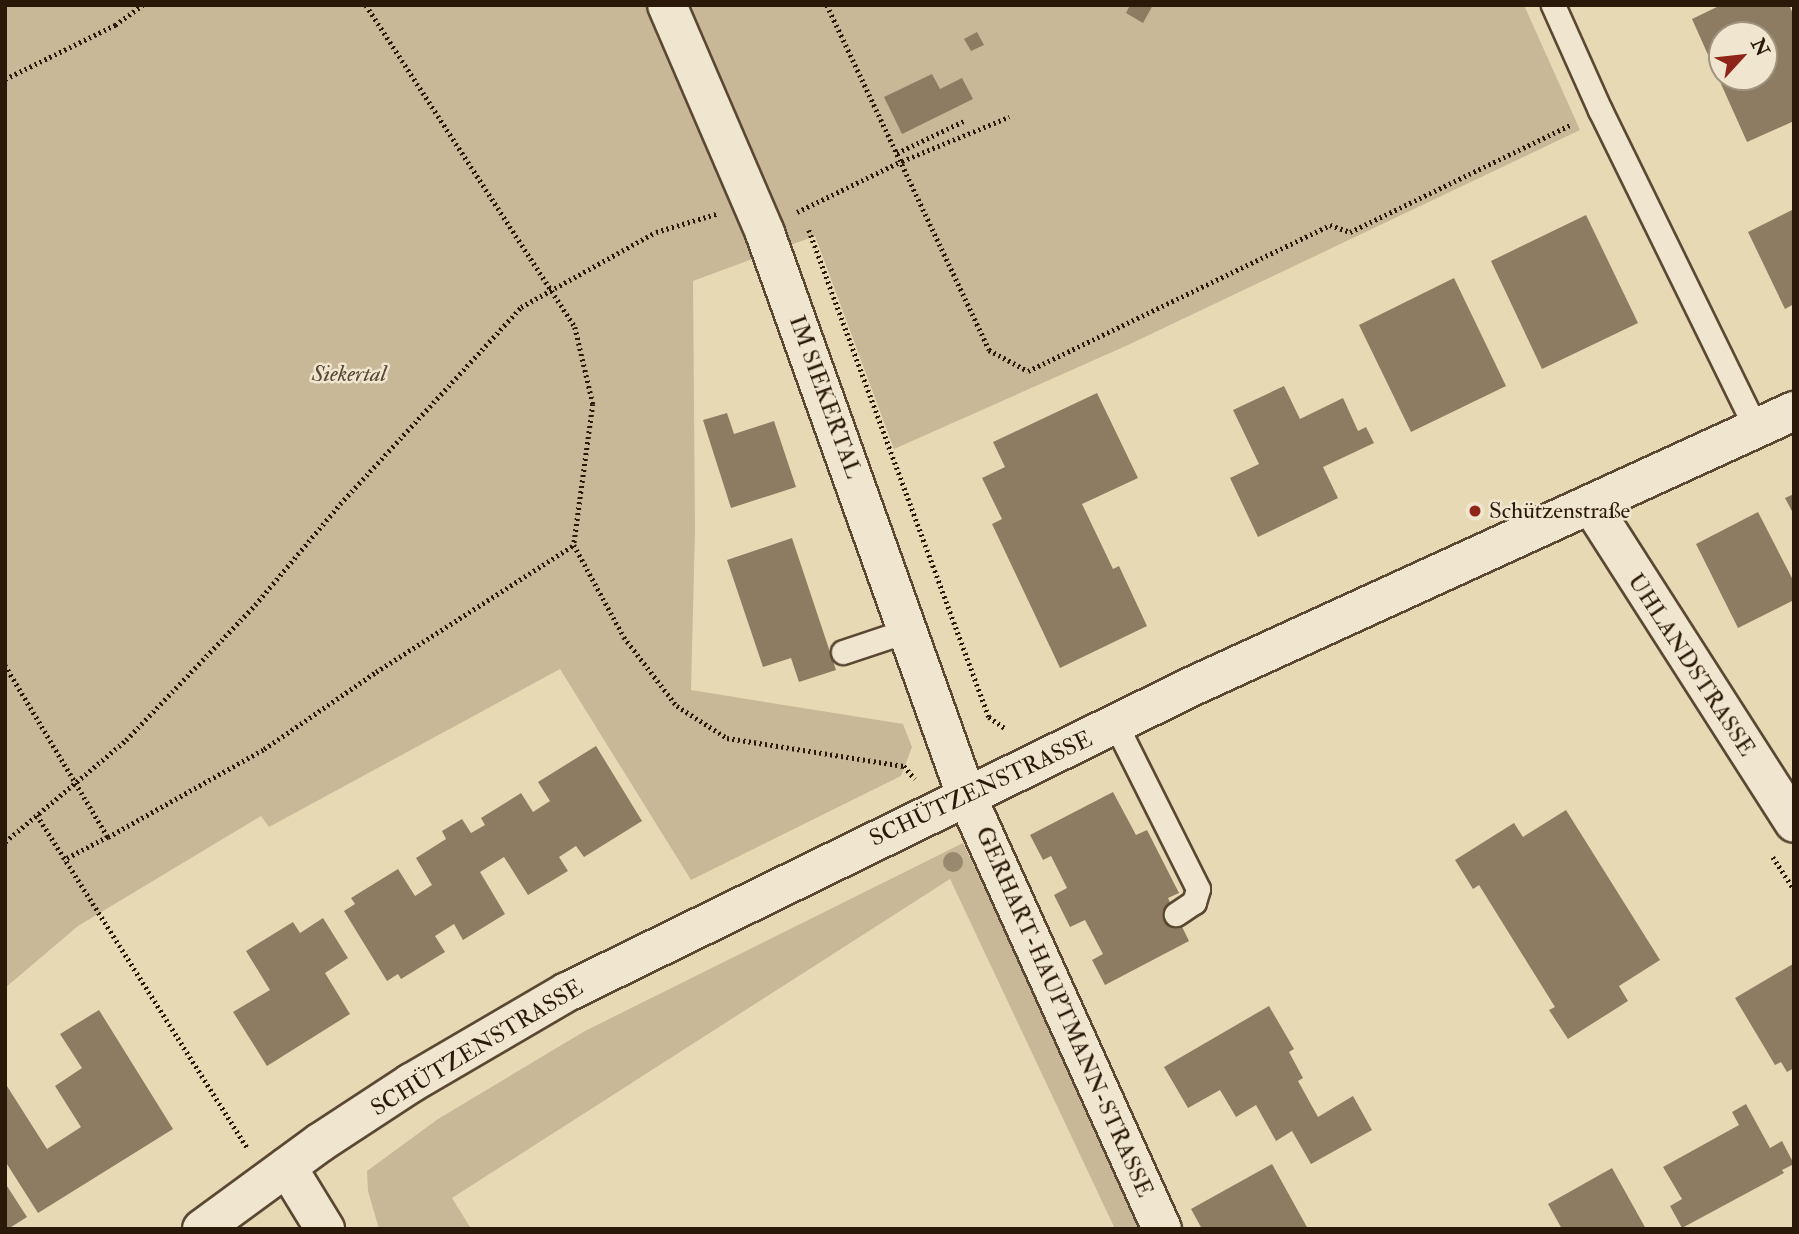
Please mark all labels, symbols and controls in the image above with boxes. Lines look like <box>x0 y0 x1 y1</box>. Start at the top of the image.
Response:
north arrow <box>1708 21 1778 91</box>
text: N <box>1745 34 1774 60</box>
street label: IM SIEKERTAL <box>783 312 867 482</box>
park label: Siekertal <box>312 360 386 388</box>
place label: Schützenstraße <box>1489 497 1630 525</box>
marker: Schützenstraße <box>1467 503 1483 519</box>
street label: UHLANDSTRASSE <box>1622 568 1760 762</box>
street label: SCHÜTZENSTRASSE <box>865 725 1097 853</box>
street label: GERHART-HAUPTMANN-STRASSE <box>970 823 1158 1201</box>
street label: SCHÜTZENSTRASSE <box>366 974 588 1122</box>

